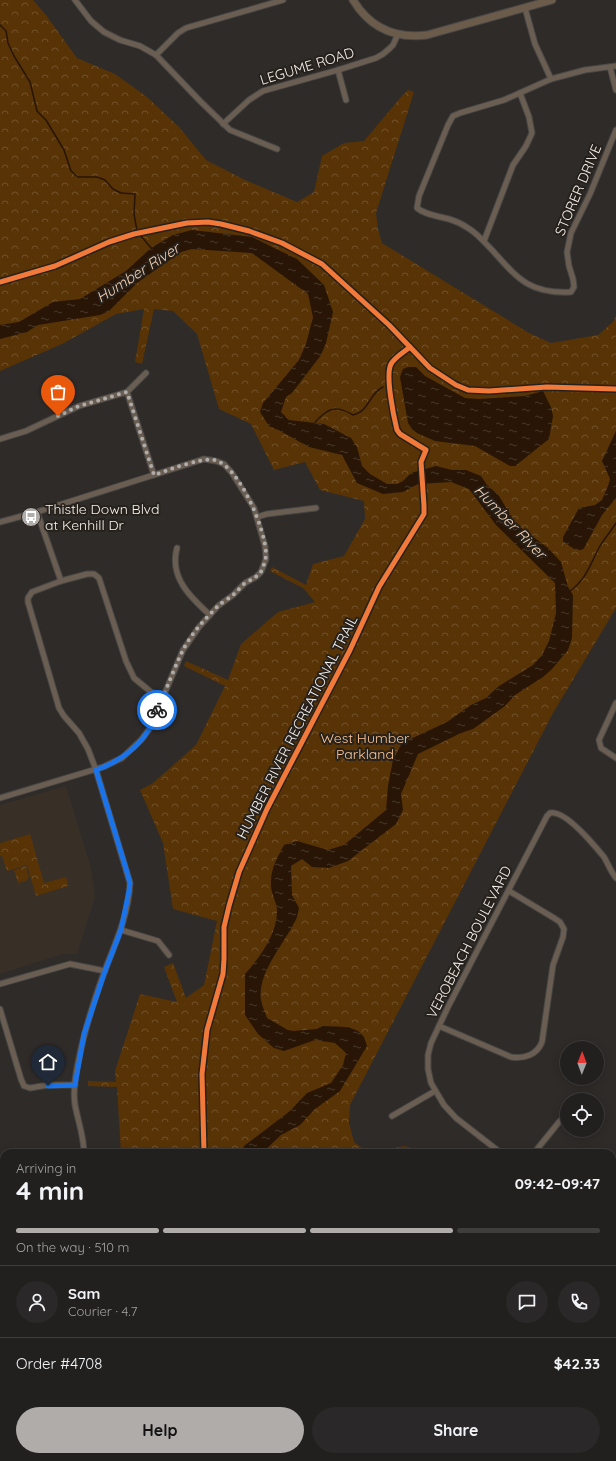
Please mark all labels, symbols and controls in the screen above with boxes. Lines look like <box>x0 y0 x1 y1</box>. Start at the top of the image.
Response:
street label: LEGUME ROAD <box>258 43 356 89</box>
street label: STORER DRIVE <box>551 142 605 238</box>
water label: Humber River <box>92 237 185 307</box>
pin <box>41 375 75 416</box>
icon: bag <box>47 381 69 403</box>
water label: Humber River <box>470 481 552 564</box>
place label: Thistle Down Blvd at Kenhill Dr <box>45 500 159 534</box>
bus stop icon: Thistle Down Blvd at Kenhill Dr <box>20 506 42 528</box>
street label: HUMBER RIVER RECREATIONAL TRAIL <box>233 612 362 842</box>
courier <box>137 690 177 730</box>
icon: bike <box>146 699 168 721</box>
park label: West Humber Parkland <box>321 729 410 763</box>
street label: VEROBEACH BOULEVARD <box>423 863 515 1021</box>
north arrow <box>560 1041 604 1085</box>
map controls <box>560 1041 604 1137</box>
pin <box>31 1045 65 1086</box>
icon: home <box>37 1051 59 1073</box>
button: locate <box>560 1093 604 1137</box>
text: Arriving in <box>16 1160 76 1176</box>
text: 4 min <box>16 1174 84 1207</box>
text: 09:42–09:47 <box>515 1174 600 1193</box>
text: On the way · 510 m <box>16 1239 129 1255</box>
button: person <box>16 1281 58 1323</box>
button: chat <box>506 1281 548 1323</box>
button: phone <box>558 1281 600 1323</box>
text: Sam <box>68 1284 100 1303</box>
text: Courier · 4.7 <box>68 1303 137 1319</box>
text: Order #4708 <box>16 1354 102 1373</box>
text: $42.33 <box>554 1354 600 1373</box>
button: Help <box>16 1407 304 1453</box>
button: Share <box>312 1407 600 1453</box>

